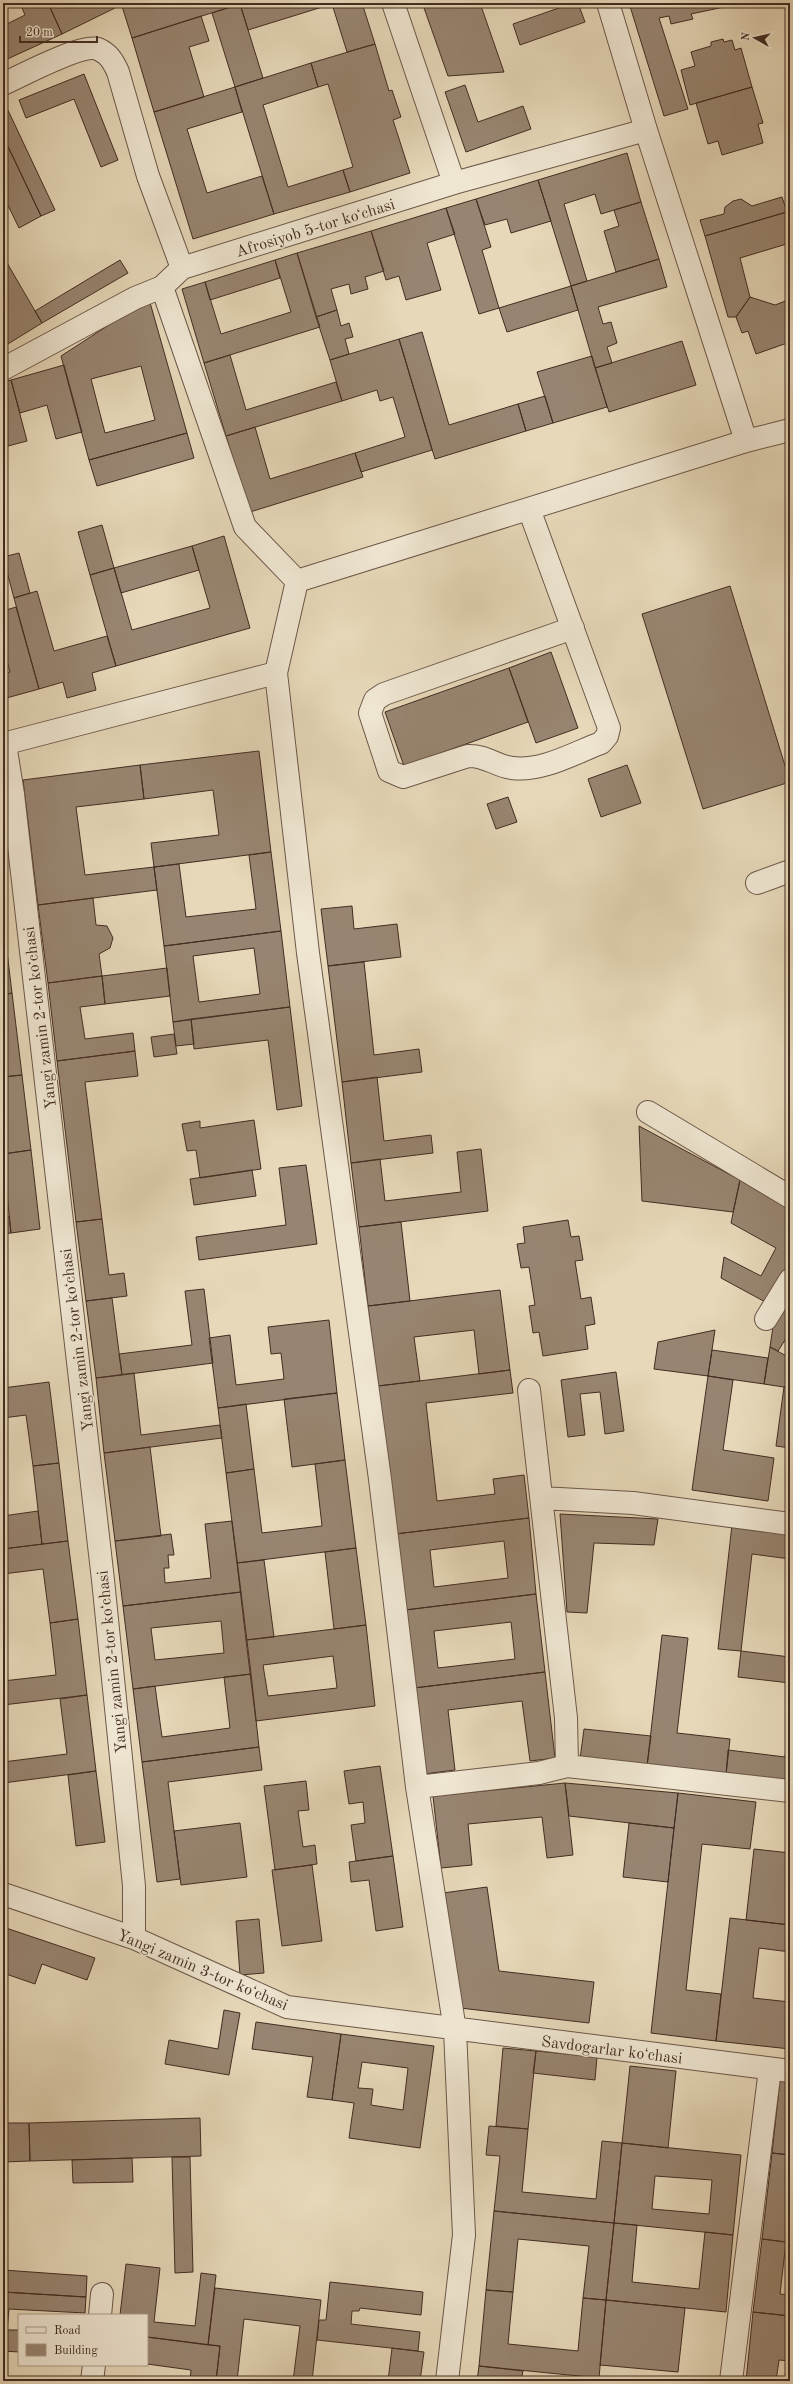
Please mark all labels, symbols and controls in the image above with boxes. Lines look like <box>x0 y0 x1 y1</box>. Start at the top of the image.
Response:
scale bar <box>20 18 97 44</box>
north arrow <box>735 18 775 58</box>
text: 20 m <box>26 27 53 39</box>
text: N <box>741 31 753 42</box>
street label: Afrosiyob 5-tor koʻchasi <box>234 197 397 261</box>
street label: Yangi zamin 2-tor koʻchasi <box>22 926 60 1110</box>
street label: Yangi zamin 2-tor koʻchasi <box>59 1248 97 1432</box>
street label: Yangi zamin 2-tor koʻchasi <box>95 1570 131 1754</box>
street label: Yangi zamin 3-tor koʻchasi <box>115 1928 290 2014</box>
street label: Savdogarlar koʻchasi <box>540 2034 683 2068</box>
legend <box>18 2314 148 2366</box>
text: Road <box>54 2325 81 2337</box>
text: Building <box>54 2345 98 2357</box>

